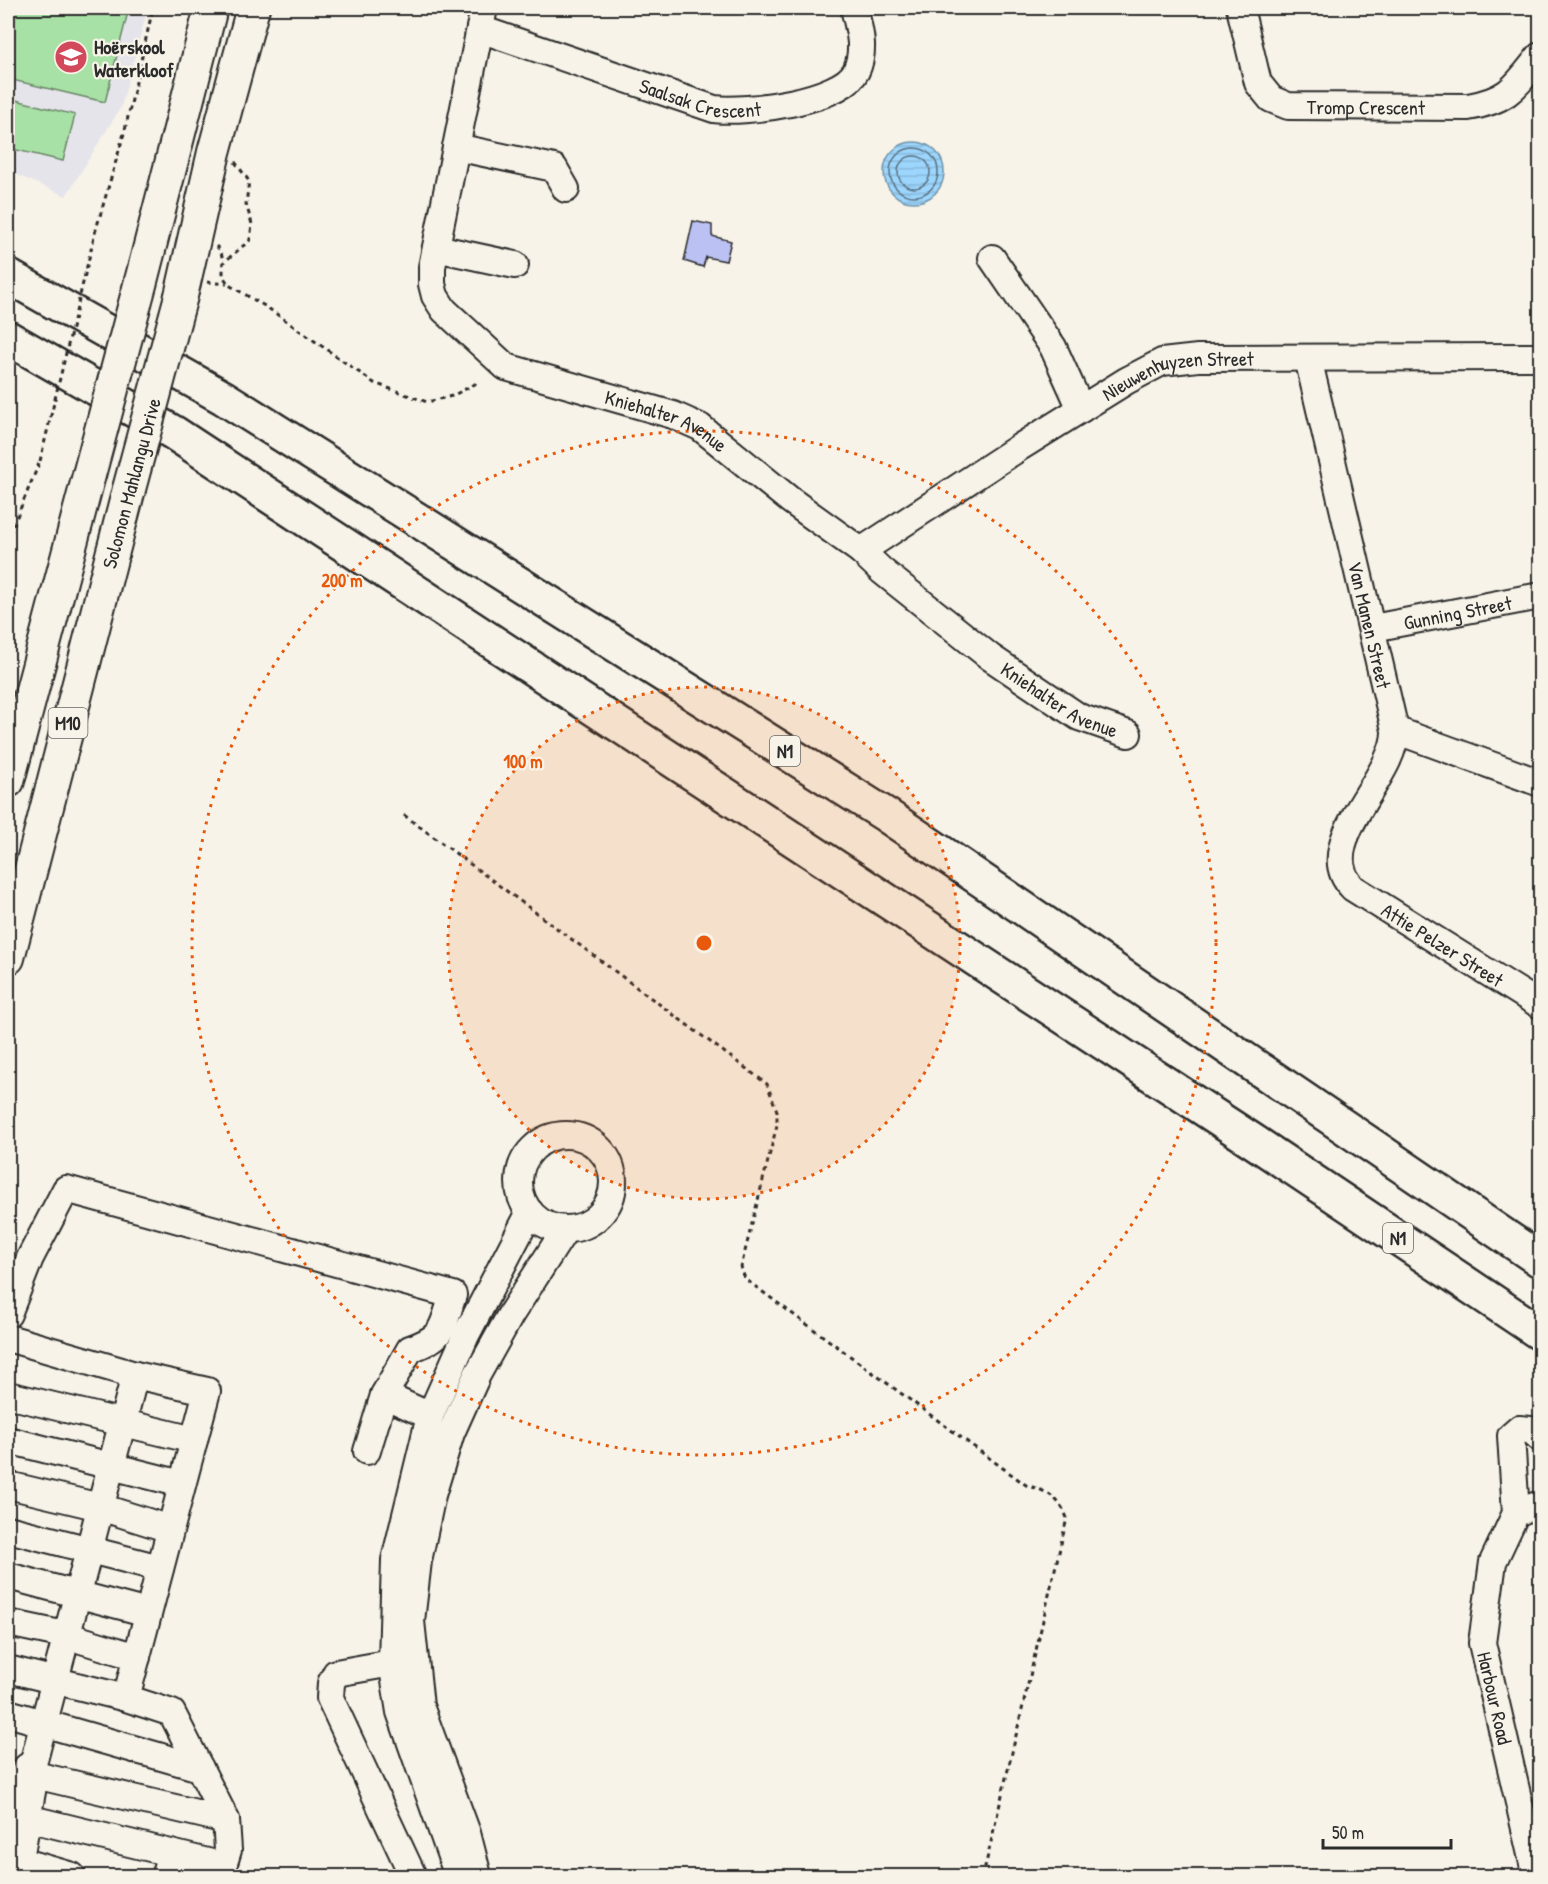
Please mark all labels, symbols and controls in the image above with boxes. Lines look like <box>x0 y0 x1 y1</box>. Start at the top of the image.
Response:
place label: Hoërskool Waterkloof <box>94 33 174 83</box>
school or university icon: Hoërskool Waterkloof <box>53 39 89 75</box>
street label: Saalsak Crescent <box>636 71 763 123</box>
street label: Tromp Crescent <box>1307 93 1426 120</box>
street label: Nieuwenhuyzen Street <box>1096 344 1255 406</box>
street label: Kniehalter Avenue <box>602 383 733 458</box>
street label: Solomon Mahlangu Drive <box>95 395 167 571</box>
street label: Van Manen Street <box>1342 559 1399 692</box>
text: 200 m <box>322 568 362 593</box>
street label: Gunning Street <box>1401 588 1515 635</box>
street label: Kniehalter Avenue <box>996 655 1122 743</box>
road number: M10 <box>48 708 88 738</box>
road number: N1 <box>770 736 800 766</box>
text: 100 m <box>503 749 543 774</box>
street label: Attie Pelzer Street <box>1377 896 1510 993</box>
centre of rings <box>694 933 714 953</box>
road number: N1 <box>1383 1223 1413 1253</box>
street label: Harbour Road <box>1471 1649 1519 1747</box>
scale bar <box>1323 1812 1450 1850</box>
text: 50 m <box>1332 1820 1364 1845</box>

